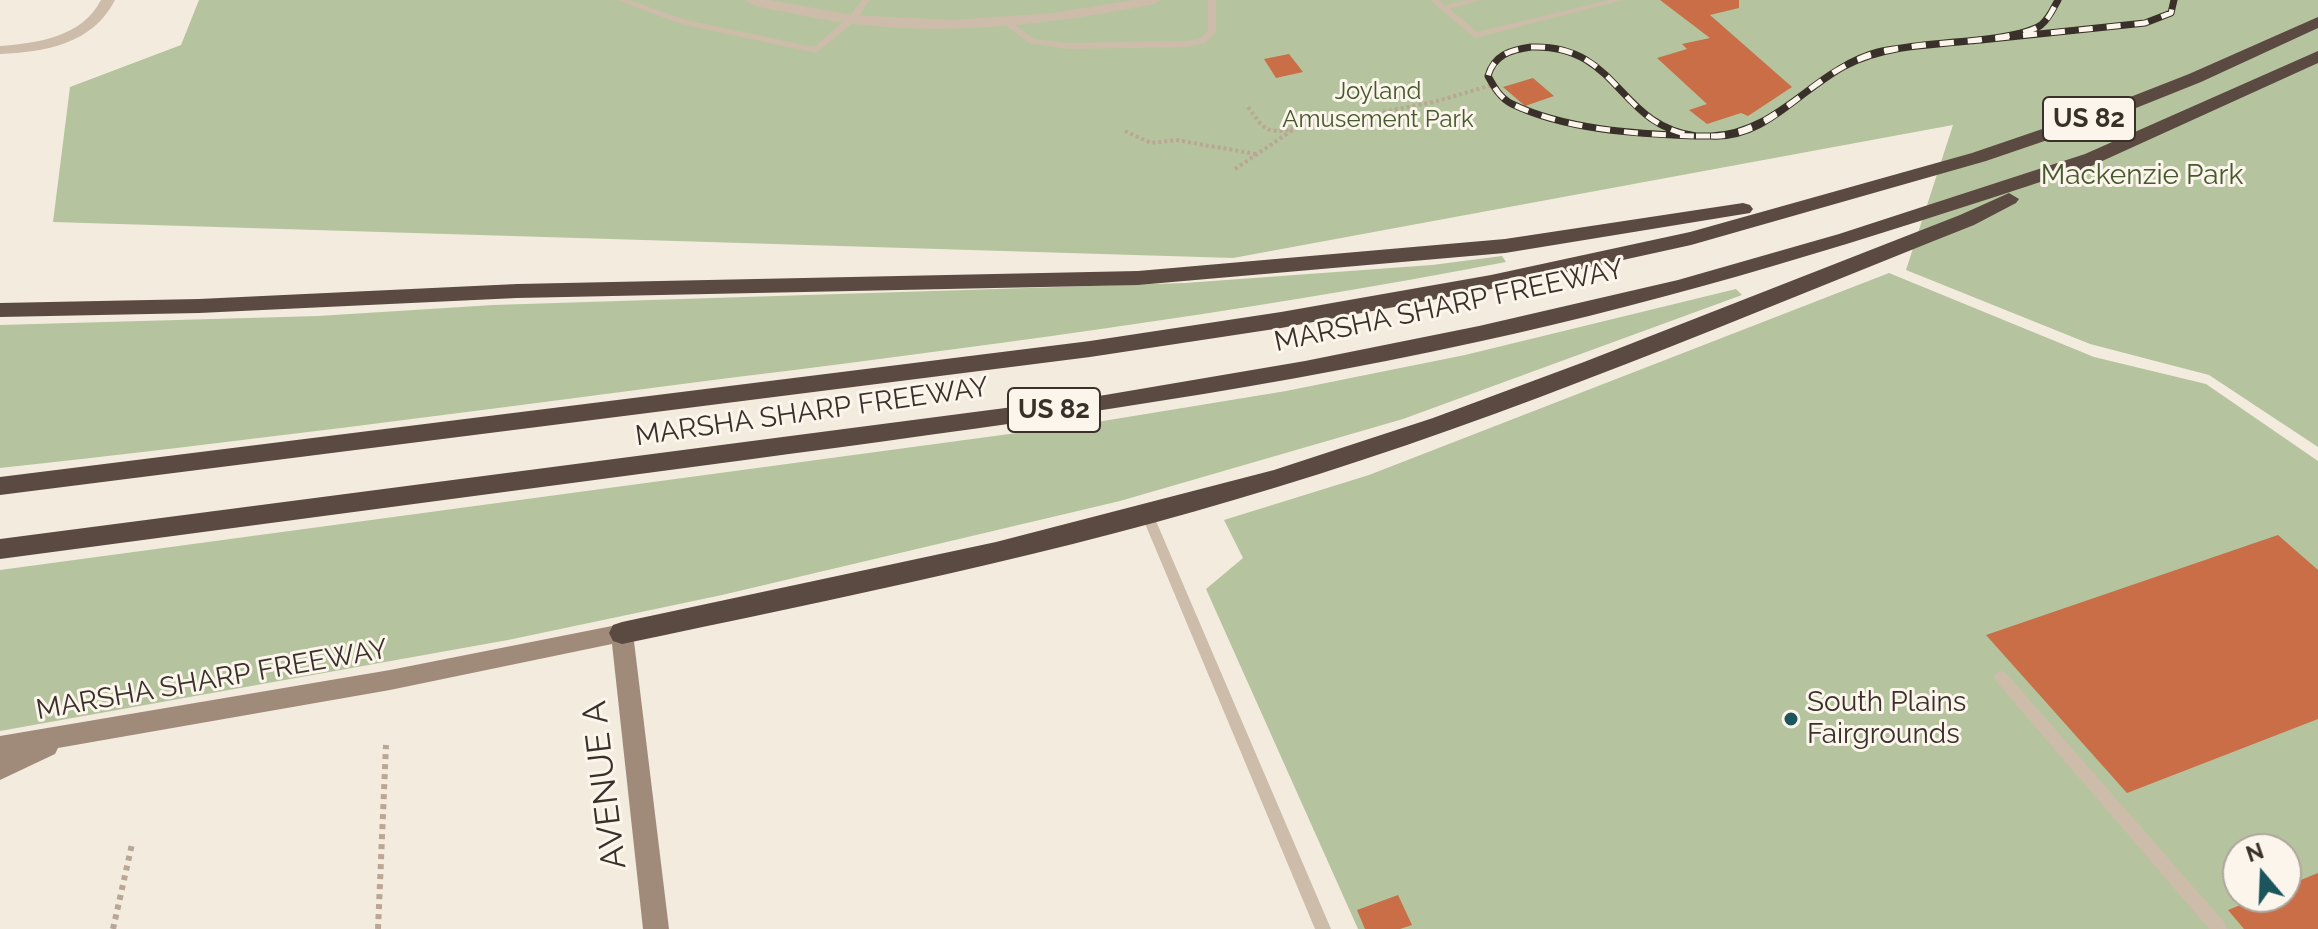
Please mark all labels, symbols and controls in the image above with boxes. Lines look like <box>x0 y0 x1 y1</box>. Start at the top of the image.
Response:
park label: Joyland Amusement Park <box>1282 78 1474 134</box>
road number: US 82 <box>2043 97 2135 141</box>
park label: Mackenzie Park <box>2041 159 2243 193</box>
street label: MARSHA SHARP FREEWAY <box>1271 253 1627 359</box>
street label: MARSHA SHARP FREEWAY <box>633 371 991 453</box>
road number: US 82 <box>1008 388 1100 432</box>
street label: MARSHA SHARP FREEWAY <box>34 633 390 727</box>
place label: South Plains Fairgrounds <box>1807 686 1966 752</box>
street label: AVENUE A <box>574 699 636 871</box>
marker: South Plains Fairgrounds <box>1782 710 1800 728</box>
north arrow <box>2222 833 2302 913</box>
text: N <box>2243 837 2267 867</box>

